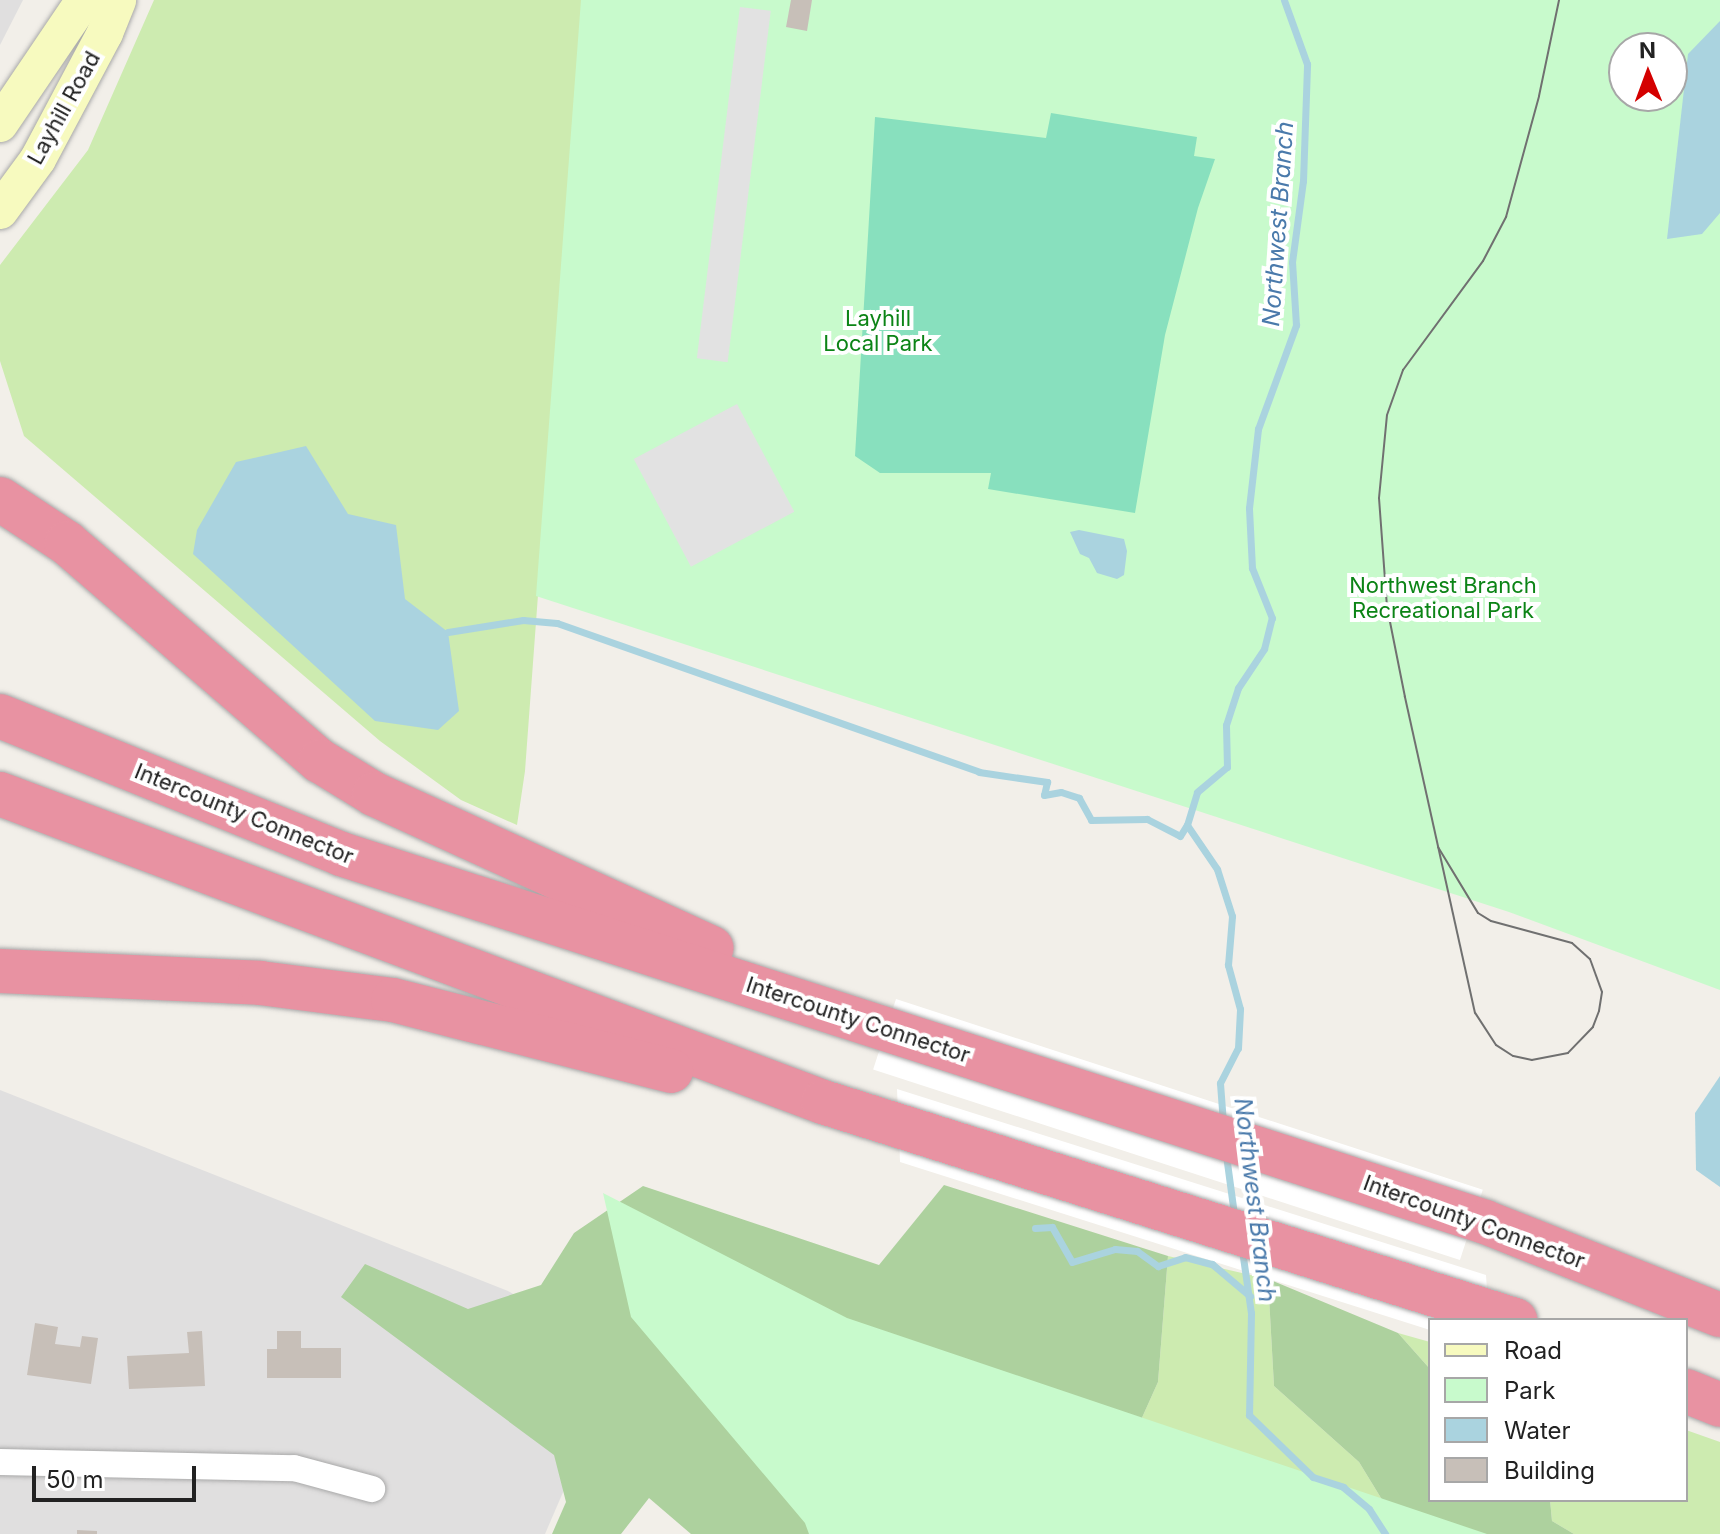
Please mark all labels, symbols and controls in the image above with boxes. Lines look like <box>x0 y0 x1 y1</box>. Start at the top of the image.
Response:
north arrow <box>1608 32 1688 112</box>
text: N <box>1639 37 1656 63</box>
street label: Layhill Road <box>22 47 106 169</box>
water label: Northwest Branch <box>1256 121 1300 327</box>
park label: Layhill Local Park <box>823 305 933 356</box>
park label: Northwest Branch Recreational Park <box>1349 572 1537 624</box>
street label: Intercounty Connector <box>131 758 357 870</box>
street label: Intercounty Connector <box>743 971 973 1069</box>
water label: Northwest Branch <box>1228 1096 1282 1304</box>
street label: Intercounty Connector <box>1360 1170 1588 1274</box>
legend <box>1428 1318 1688 1502</box>
text: Road <box>1504 1336 1562 1365</box>
text: Park <box>1504 1376 1555 1405</box>
text: Water <box>1504 1416 1571 1445</box>
scale bar <box>36 1450 200 1500</box>
text: Building <box>1504 1456 1595 1485</box>
text: 50 m <box>46 1465 104 1494</box>

